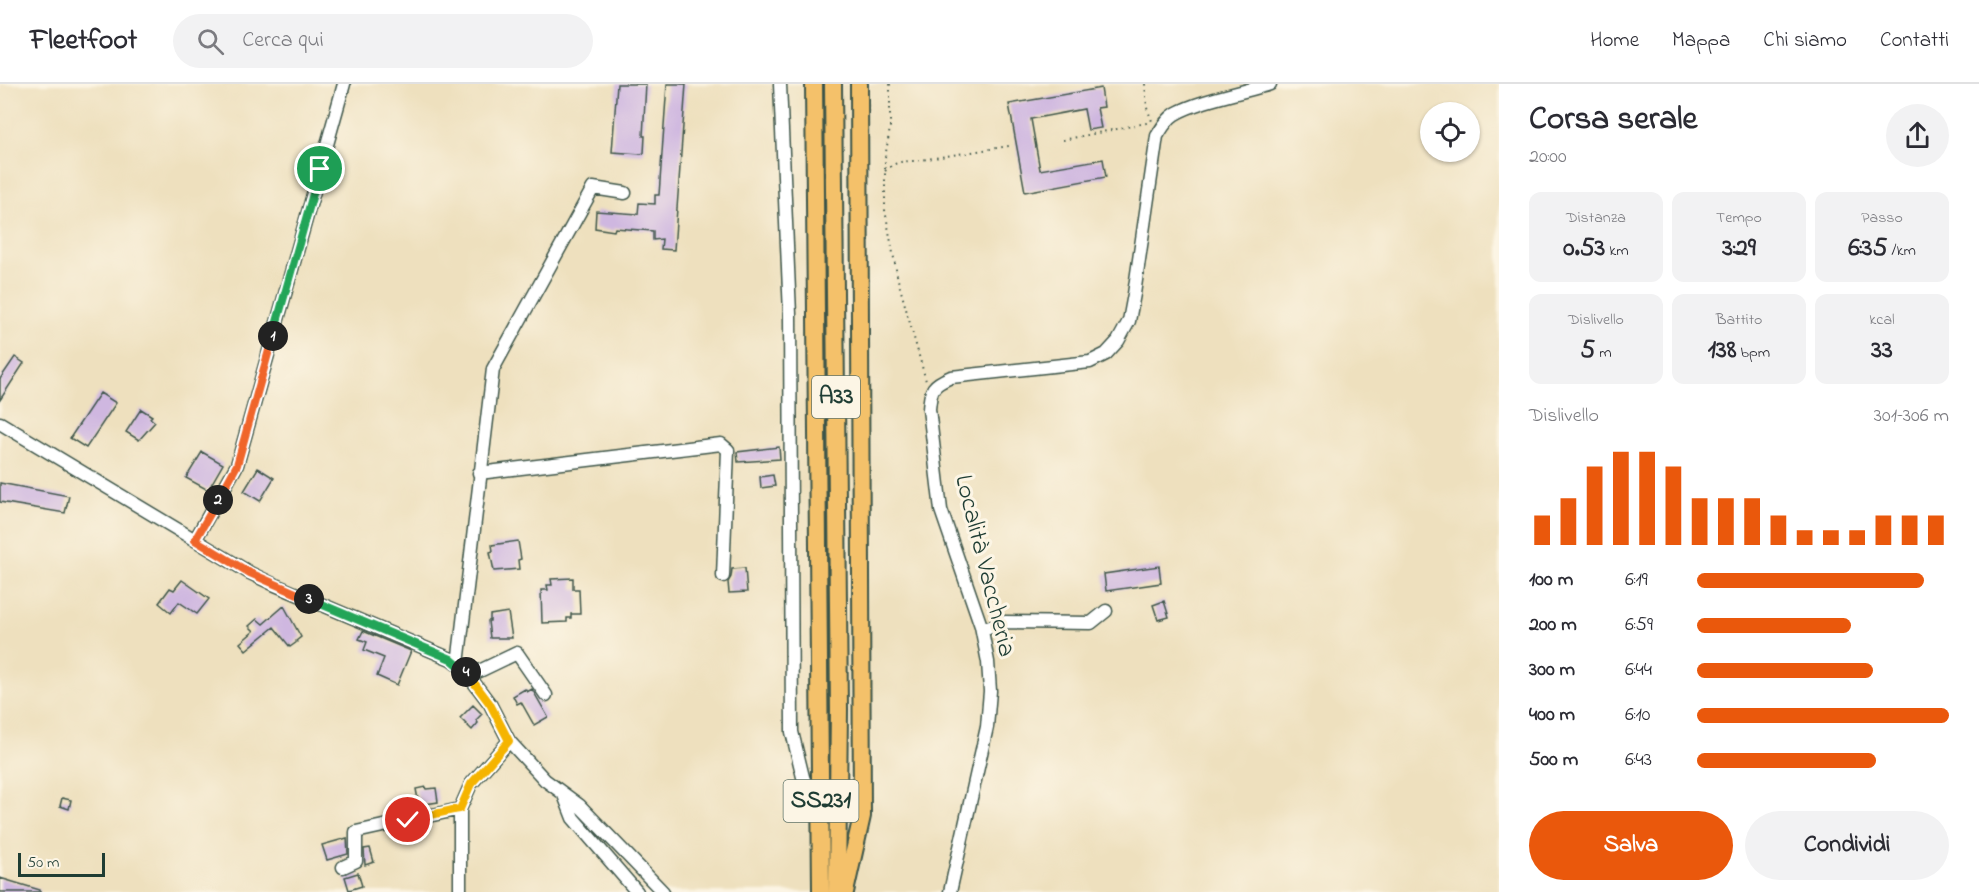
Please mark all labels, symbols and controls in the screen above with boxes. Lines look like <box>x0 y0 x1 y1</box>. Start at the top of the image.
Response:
search box <box>173 14 593 68</box>
text: Fleetfoot <box>30 21 137 62</box>
icon: search <box>194 25 227 58</box>
text: Cerca qui <box>242 25 324 57</box>
text: Home <box>1590 26 1639 56</box>
text: Mappa <box>1672 26 1730 56</box>
text: Chi siamo <box>1763 26 1847 56</box>
text: Contatti <box>1880 26 1949 56</box>
text: Corsa serale <box>1529 96 1697 144</box>
map controls <box>1420 102 1480 162</box>
button: locate <box>1420 102 1480 162</box>
button: share <box>1886 104 1949 167</box>
pin <box>294 143 345 194</box>
text: 20:00 <box>1529 143 1567 172</box>
icon: arrive <box>303 152 336 185</box>
text: Distanza <box>1566 206 1626 230</box>
text: Tempo <box>1716 206 1762 230</box>
text: Passo <box>1861 206 1903 230</box>
text: 0.53 <box>1563 230 1605 268</box>
text: 3:29 <box>1722 230 1756 268</box>
text: 6:35 <box>1848 230 1887 268</box>
text: km <box>1605 239 1629 263</box>
text: /km <box>1887 239 1916 263</box>
text: Dislivello <box>1568 308 1624 332</box>
text: Battito <box>1716 308 1762 332</box>
text: kcal <box>1869 308 1895 332</box>
pin: 1 <box>258 321 288 351</box>
text: 1 <box>270 324 276 348</box>
text: 5 <box>1580 332 1595 370</box>
text: 138 <box>1708 332 1737 370</box>
text: 33 <box>1871 332 1893 370</box>
text: m <box>1595 341 1612 365</box>
text: bpm <box>1737 341 1770 365</box>
road number: A33 <box>812 376 860 418</box>
text: Dislivello <box>1529 402 1599 431</box>
text: 301–306 m <box>1874 402 1949 431</box>
street label: Località Vaccheria <box>943 471 1025 661</box>
pin: 2 <box>203 485 233 515</box>
text: 2 <box>214 488 222 512</box>
text: 100 m <box>1529 566 1573 595</box>
text: 6:19 <box>1625 566 1648 595</box>
pin: 3 <box>294 584 324 614</box>
text: 3 <box>306 587 312 611</box>
text: 200 m <box>1529 611 1577 640</box>
text: 6:59 <box>1625 611 1653 640</box>
text: 300 m <box>1529 656 1575 685</box>
text: 6:44 <box>1625 656 1652 685</box>
pin: 4 <box>451 657 481 687</box>
text: 4 <box>463 660 469 684</box>
text: 400 m <box>1529 701 1575 730</box>
text: 6:10 <box>1625 701 1651 730</box>
text: 500 m <box>1529 746 1578 775</box>
text: 6:43 <box>1625 746 1652 775</box>
road number: SS231 <box>784 780 858 822</box>
pin <box>382 794 433 845</box>
icon: check <box>391 803 424 836</box>
button: Salva <box>1529 811 1733 880</box>
button: Condividi <box>1745 811 1949 880</box>
scale bar <box>18 850 105 878</box>
text: 50 m <box>27 851 59 875</box>

